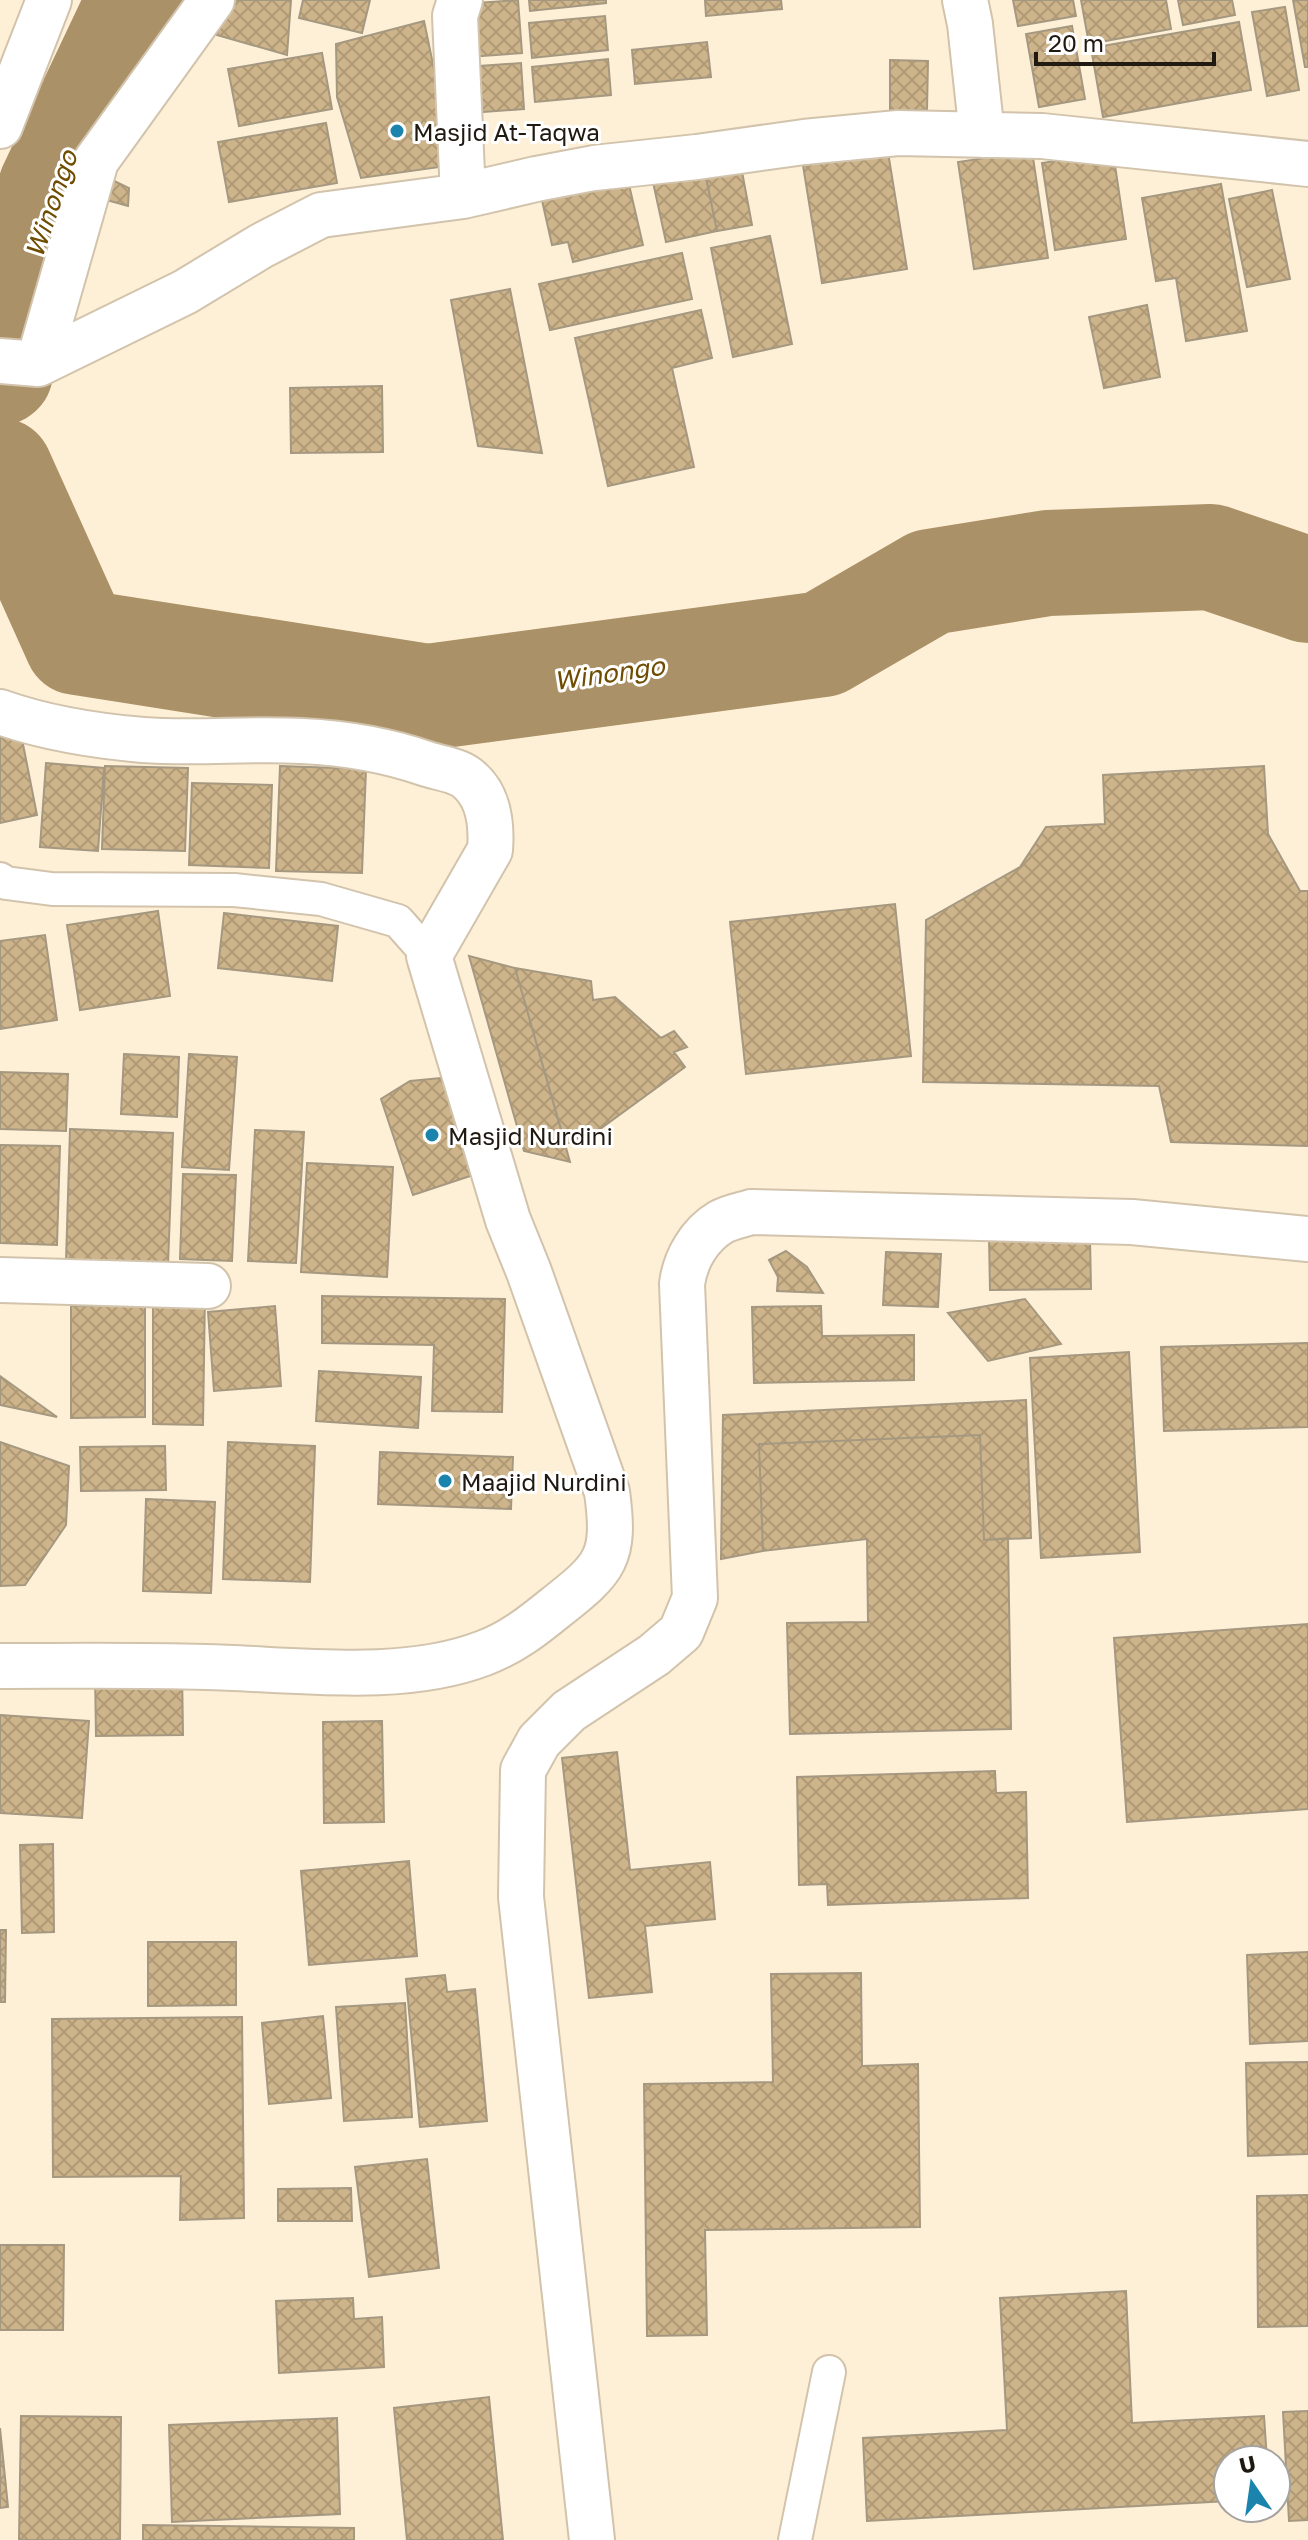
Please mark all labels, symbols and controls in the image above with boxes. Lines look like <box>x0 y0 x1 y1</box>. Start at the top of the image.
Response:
scale bar <box>1036 16 1214 66</box>
text: 20 m <box>1048 28 1104 57</box>
place label: Masjid At-Taqwa <box>413 117 600 146</box>
marker: Masjid At-Taqwa <box>388 122 406 140</box>
water label: Winongo <box>18 145 84 262</box>
water label: Winongo <box>552 650 668 696</box>
place label: Masjid Nurdini <box>448 1121 613 1150</box>
marker: Masjid Nurdini <box>423 1126 441 1144</box>
place label: Maajid Nurdini <box>461 1467 627 1496</box>
marker: Maajid Nurdini <box>436 1472 454 1490</box>
north arrow <box>1212 2444 1292 2524</box>
text: U <box>1237 2449 1258 2479</box>

